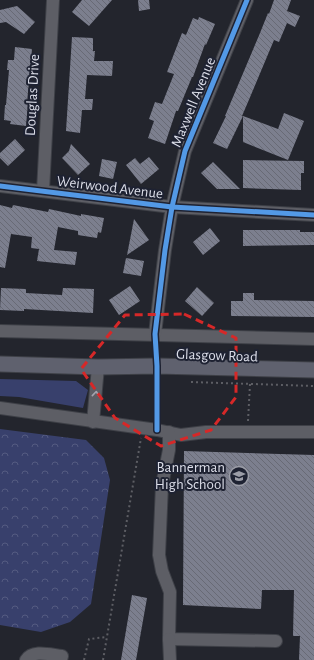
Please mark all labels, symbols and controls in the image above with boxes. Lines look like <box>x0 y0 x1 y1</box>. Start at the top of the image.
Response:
street label: Douglas Drive <box>23 54 42 136</box>
street label: Maxwell Avenue <box>169 55 218 149</box>
street label: Weirwood Avenue <box>56 174 164 201</box>
street label: Glasgow Road <box>176 347 258 364</box>
one-way arrow <box>91 391 100 397</box>
place label: Bannerman High School <box>155 460 225 492</box>
school or university icon: Bannerman High School <box>228 465 250 487</box>

